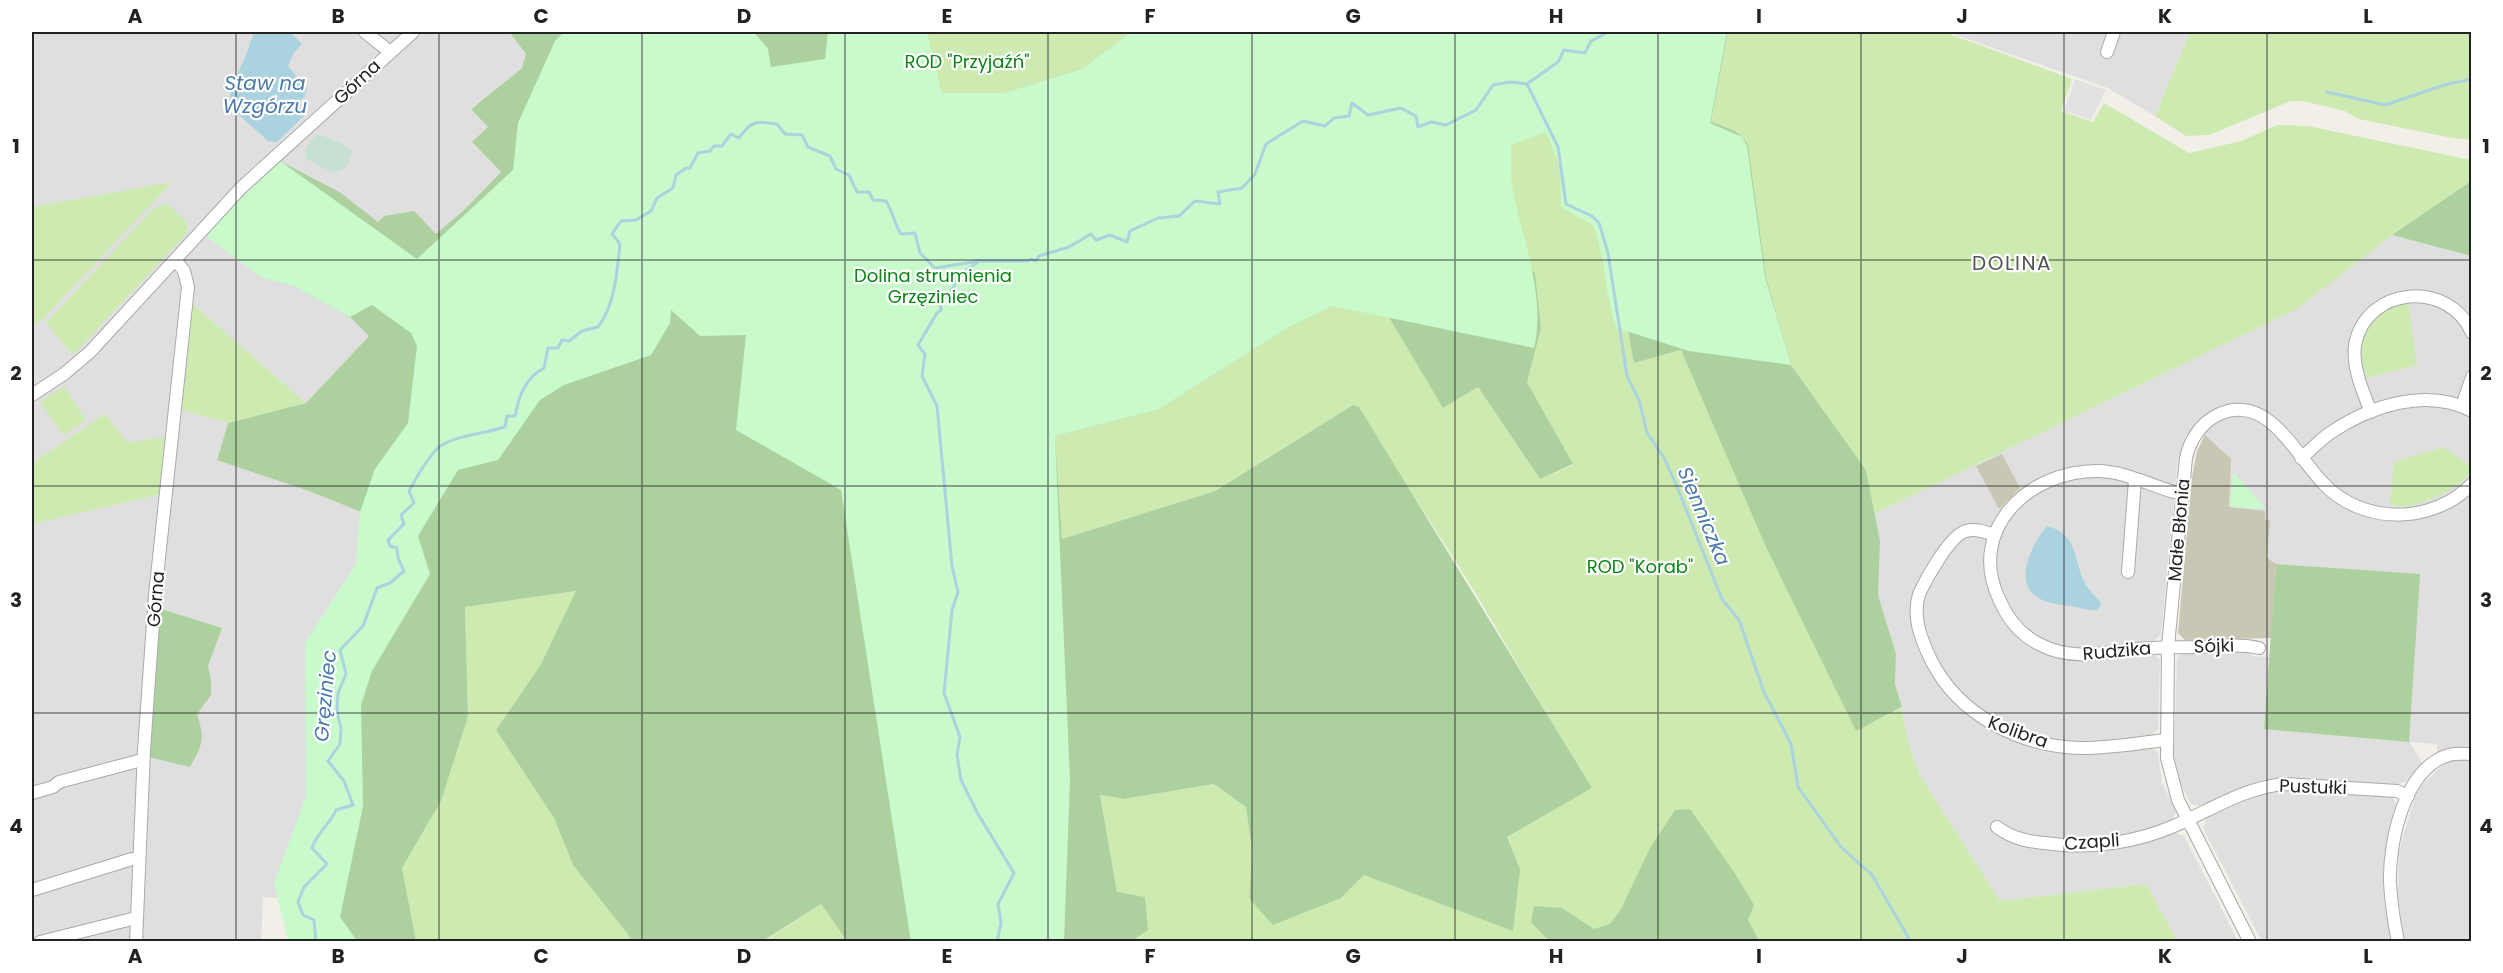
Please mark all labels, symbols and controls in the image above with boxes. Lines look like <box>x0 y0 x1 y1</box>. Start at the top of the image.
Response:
text: A <box>128 2 143 30</box>
text: B <box>331 2 345 30</box>
text: C <box>533 2 549 30</box>
text: D <box>737 2 751 30</box>
text: E <box>942 2 952 30</box>
text: F <box>1145 2 1156 30</box>
text: G <box>1345 2 1361 30</box>
text: H <box>1549 2 1563 30</box>
text: I <box>1756 2 1762 30</box>
text: J <box>1956 2 1968 30</box>
text: K <box>2158 2 2172 30</box>
text: L <box>2363 2 2373 30</box>
park label: ROD "Przyjaźń" <box>905 49 1029 74</box>
street label: Górna <box>328 53 386 110</box>
water label: Staw na Wzgórzu <box>223 69 307 120</box>
text: 1 <box>12 132 20 160</box>
text: 1 <box>2482 132 2490 160</box>
district label: DOLINA <box>1972 249 2052 277</box>
park label: Dolina strumienia Grzęziniec <box>854 263 1012 309</box>
text: 2 <box>10 359 22 387</box>
text: 2 <box>2480 359 2492 387</box>
water label: Sienniczka <box>1671 462 1737 570</box>
street label: Małe Błonia <box>2162 477 2195 583</box>
park label: ROD "Korab" <box>1587 554 1693 579</box>
street label: Górna <box>141 570 170 628</box>
text: 3 <box>10 586 22 614</box>
text: 3 <box>2480 586 2492 614</box>
street label: Sójki <box>2193 632 2235 659</box>
street label: Rudzika <box>2082 635 2152 666</box>
water label: Gręziniec <box>307 649 343 743</box>
street label: Kolibra <box>1985 709 2052 754</box>
street label: Pustułki <box>2279 773 2347 800</box>
text: 4 <box>9 812 23 840</box>
text: 4 <box>2479 812 2493 840</box>
street label: Czapli <box>2064 827 2120 856</box>
text: A <box>128 942 143 970</box>
text: B <box>331 942 345 970</box>
text: C <box>533 942 549 970</box>
text: D <box>737 942 751 970</box>
text: E <box>942 942 952 970</box>
text: F <box>1145 942 1156 970</box>
text: G <box>1345 942 1361 970</box>
text: H <box>1549 942 1563 970</box>
text: I <box>1756 942 1762 970</box>
text: J <box>1956 942 1968 970</box>
text: K <box>2158 942 2172 970</box>
text: L <box>2363 942 2373 970</box>

